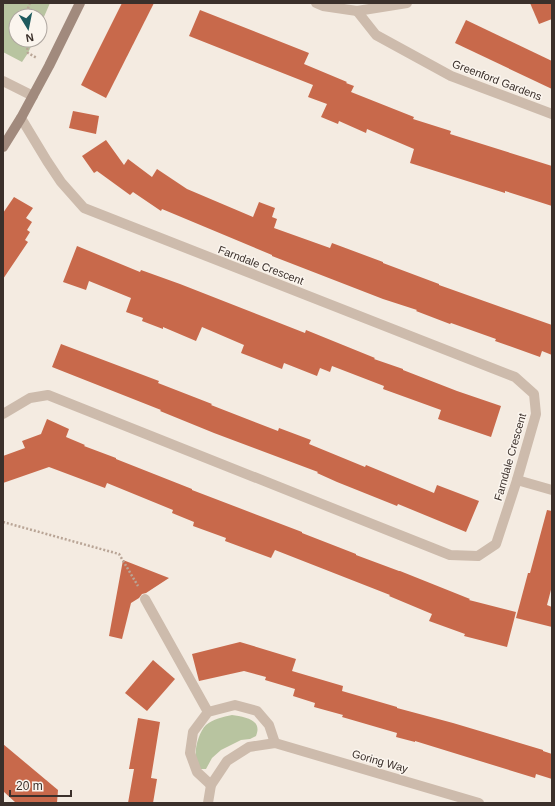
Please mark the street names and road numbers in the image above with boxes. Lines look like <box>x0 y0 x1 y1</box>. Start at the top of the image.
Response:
street label: Greenford Gardens <box>451 57 544 103</box>
street label: Farndale Crescent <box>217 243 305 287</box>
street label: Farndale Crescent <box>492 412 528 502</box>
street label: Goring Way <box>351 747 410 775</box>

